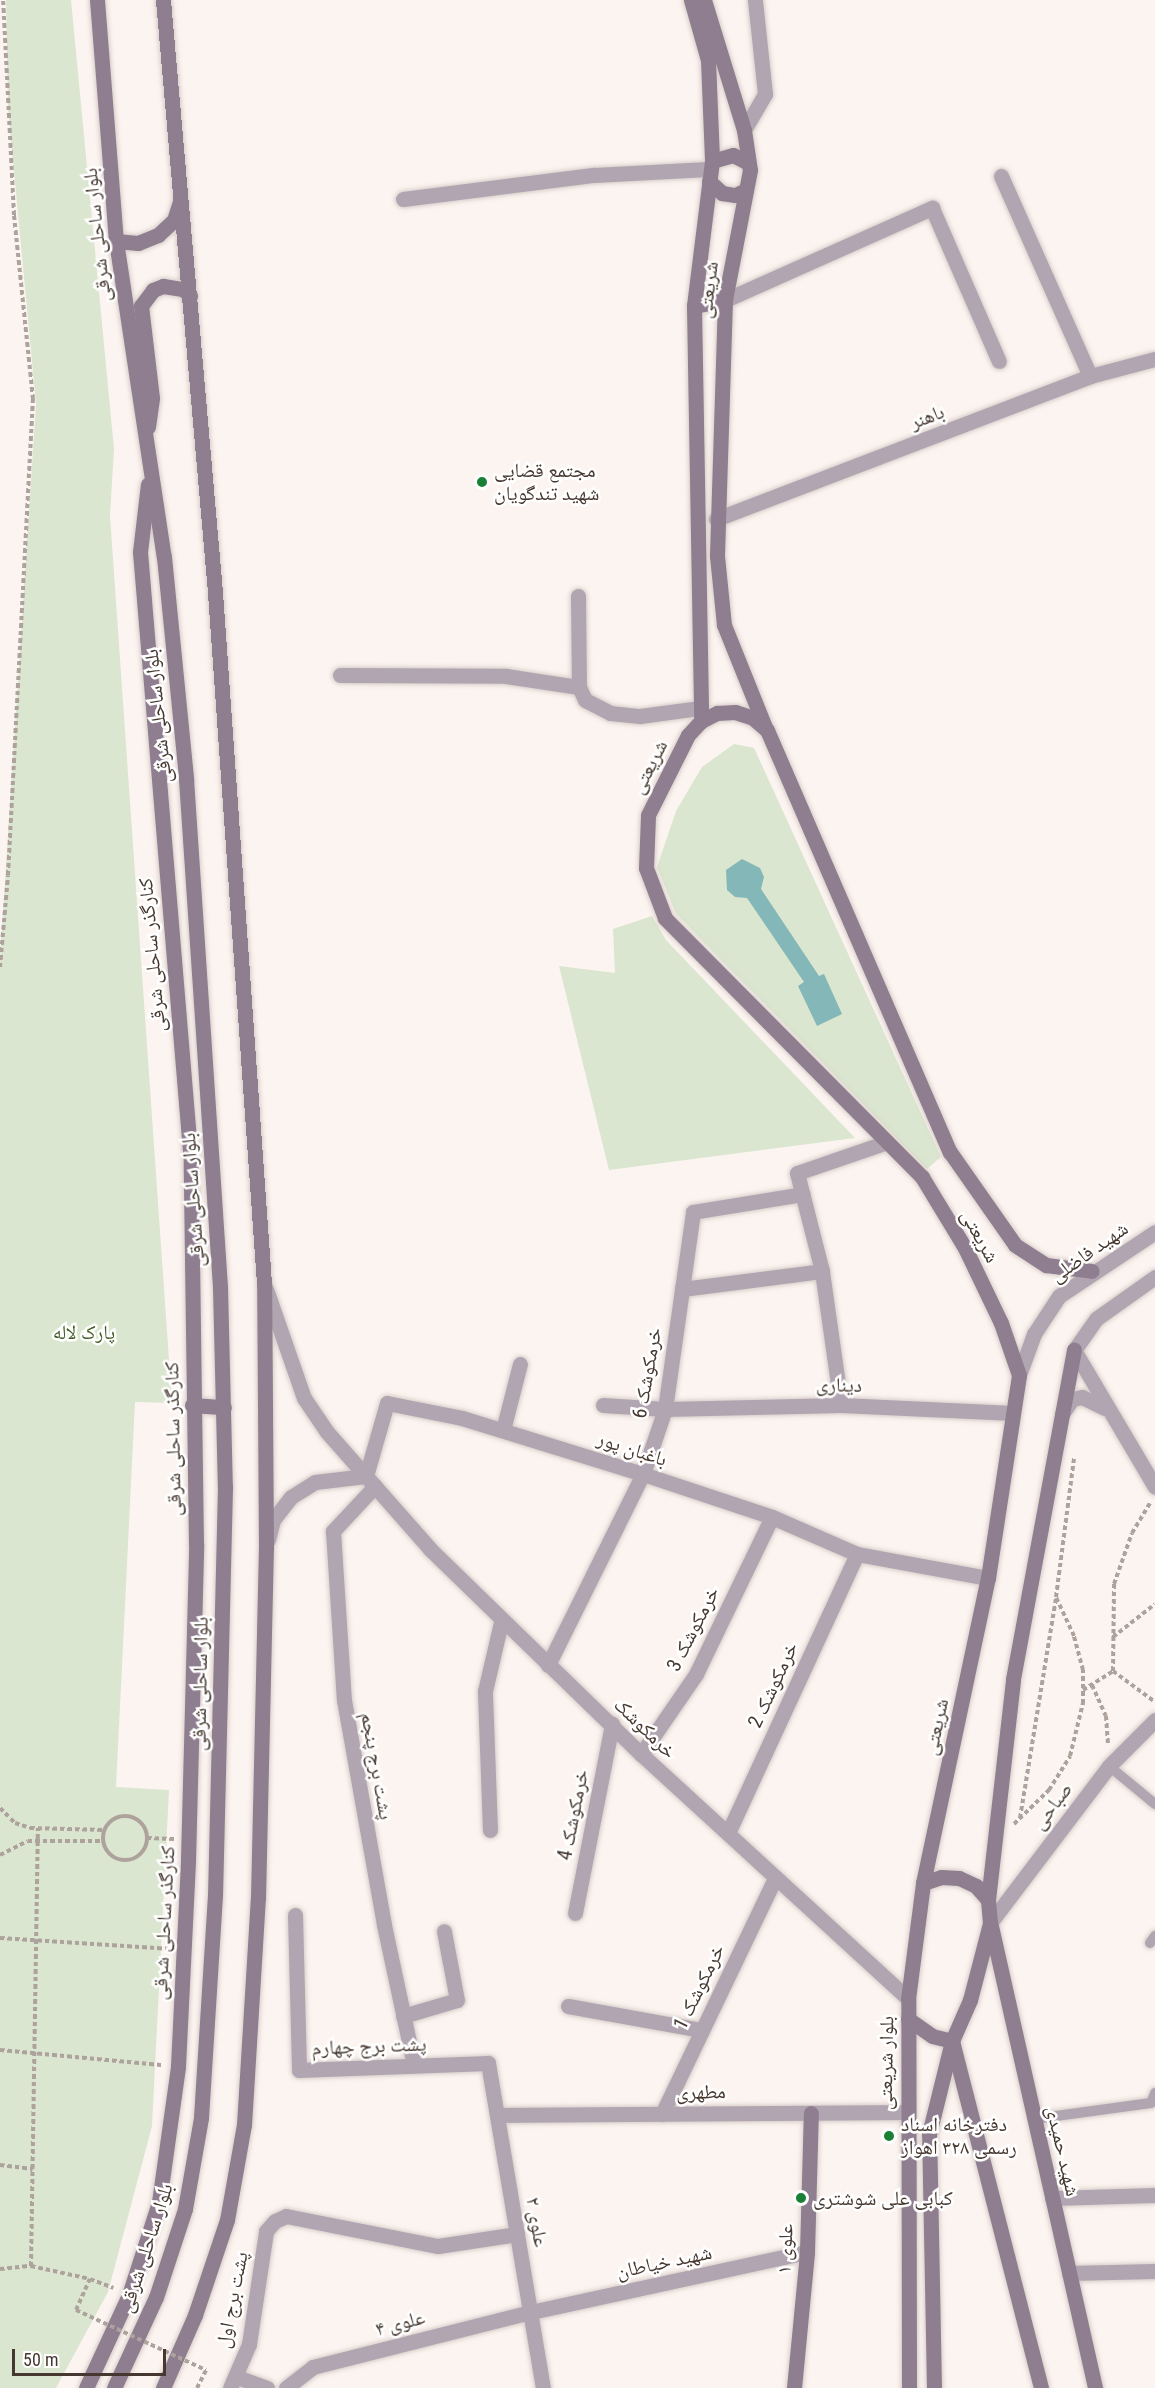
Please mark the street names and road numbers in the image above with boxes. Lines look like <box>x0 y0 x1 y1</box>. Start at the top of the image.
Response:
street label: بلوار ساحلی شرقی <box>78 167 116 303</box>
street label: شریعتی <box>693 260 723 320</box>
street label: باهنر <box>907 400 947 434</box>
street label: بلوار ساحلی شرقی <box>139 648 177 784</box>
street label: شریعتی <box>625 736 673 798</box>
street label: کنارگذر ساحلی شرقی <box>133 877 171 1033</box>
street label: بلوار ساحلی شرقی <box>176 1132 210 1268</box>
street label: شریعتی <box>956 1205 1004 1267</box>
street label: شهید فاضلی <box>1045 1216 1133 1288</box>
street label: خرمکوشک 6 <box>627 1326 667 1420</box>
street label: کنارگذر ساحلی شرقی <box>160 1362 186 1516</box>
street label: دیناری <box>816 1373 862 1397</box>
street label: باغبان پور <box>594 1426 670 1472</box>
street label: خرمکوشک 3 <box>662 1583 724 1675</box>
street label: بلوار ساحلی شرقی <box>187 1617 213 1751</box>
street label: خرمکوشک 2 <box>743 1638 803 1732</box>
street label: خرمکوشک <box>609 1693 681 1763</box>
street label: شریعتی <box>918 1696 954 1758</box>
street label: پشت برج پنجم <box>356 1710 398 1822</box>
street label: خرمکوشک 4 <box>552 1768 594 1862</box>
street label: صباحی <box>1026 1778 1078 1834</box>
street label: کنارگذر ساحلی شرقی <box>148 1845 180 2001</box>
street label: خرمکوشک 1 <box>668 1941 730 2033</box>
street label: بلوار شریعتی <box>873 2016 899 2110</box>
street label: پشت برج چهارم <box>311 2032 427 2060</box>
street label: مطهری <box>676 2080 726 2104</box>
street label: شهید حمیدی <box>1041 2103 1085 2199</box>
street label: بلوار ساحلی شرقی <box>114 2180 178 2316</box>
street label: علوی ۲ <box>521 2195 553 2249</box>
street label: علوی ۱ <box>772 2223 798 2275</box>
street label: شهید خیاطان <box>614 2240 714 2284</box>
street label: پشت برج اول <box>211 2250 253 2350</box>
street label: علوی ۴ <box>373 2305 427 2341</box>

